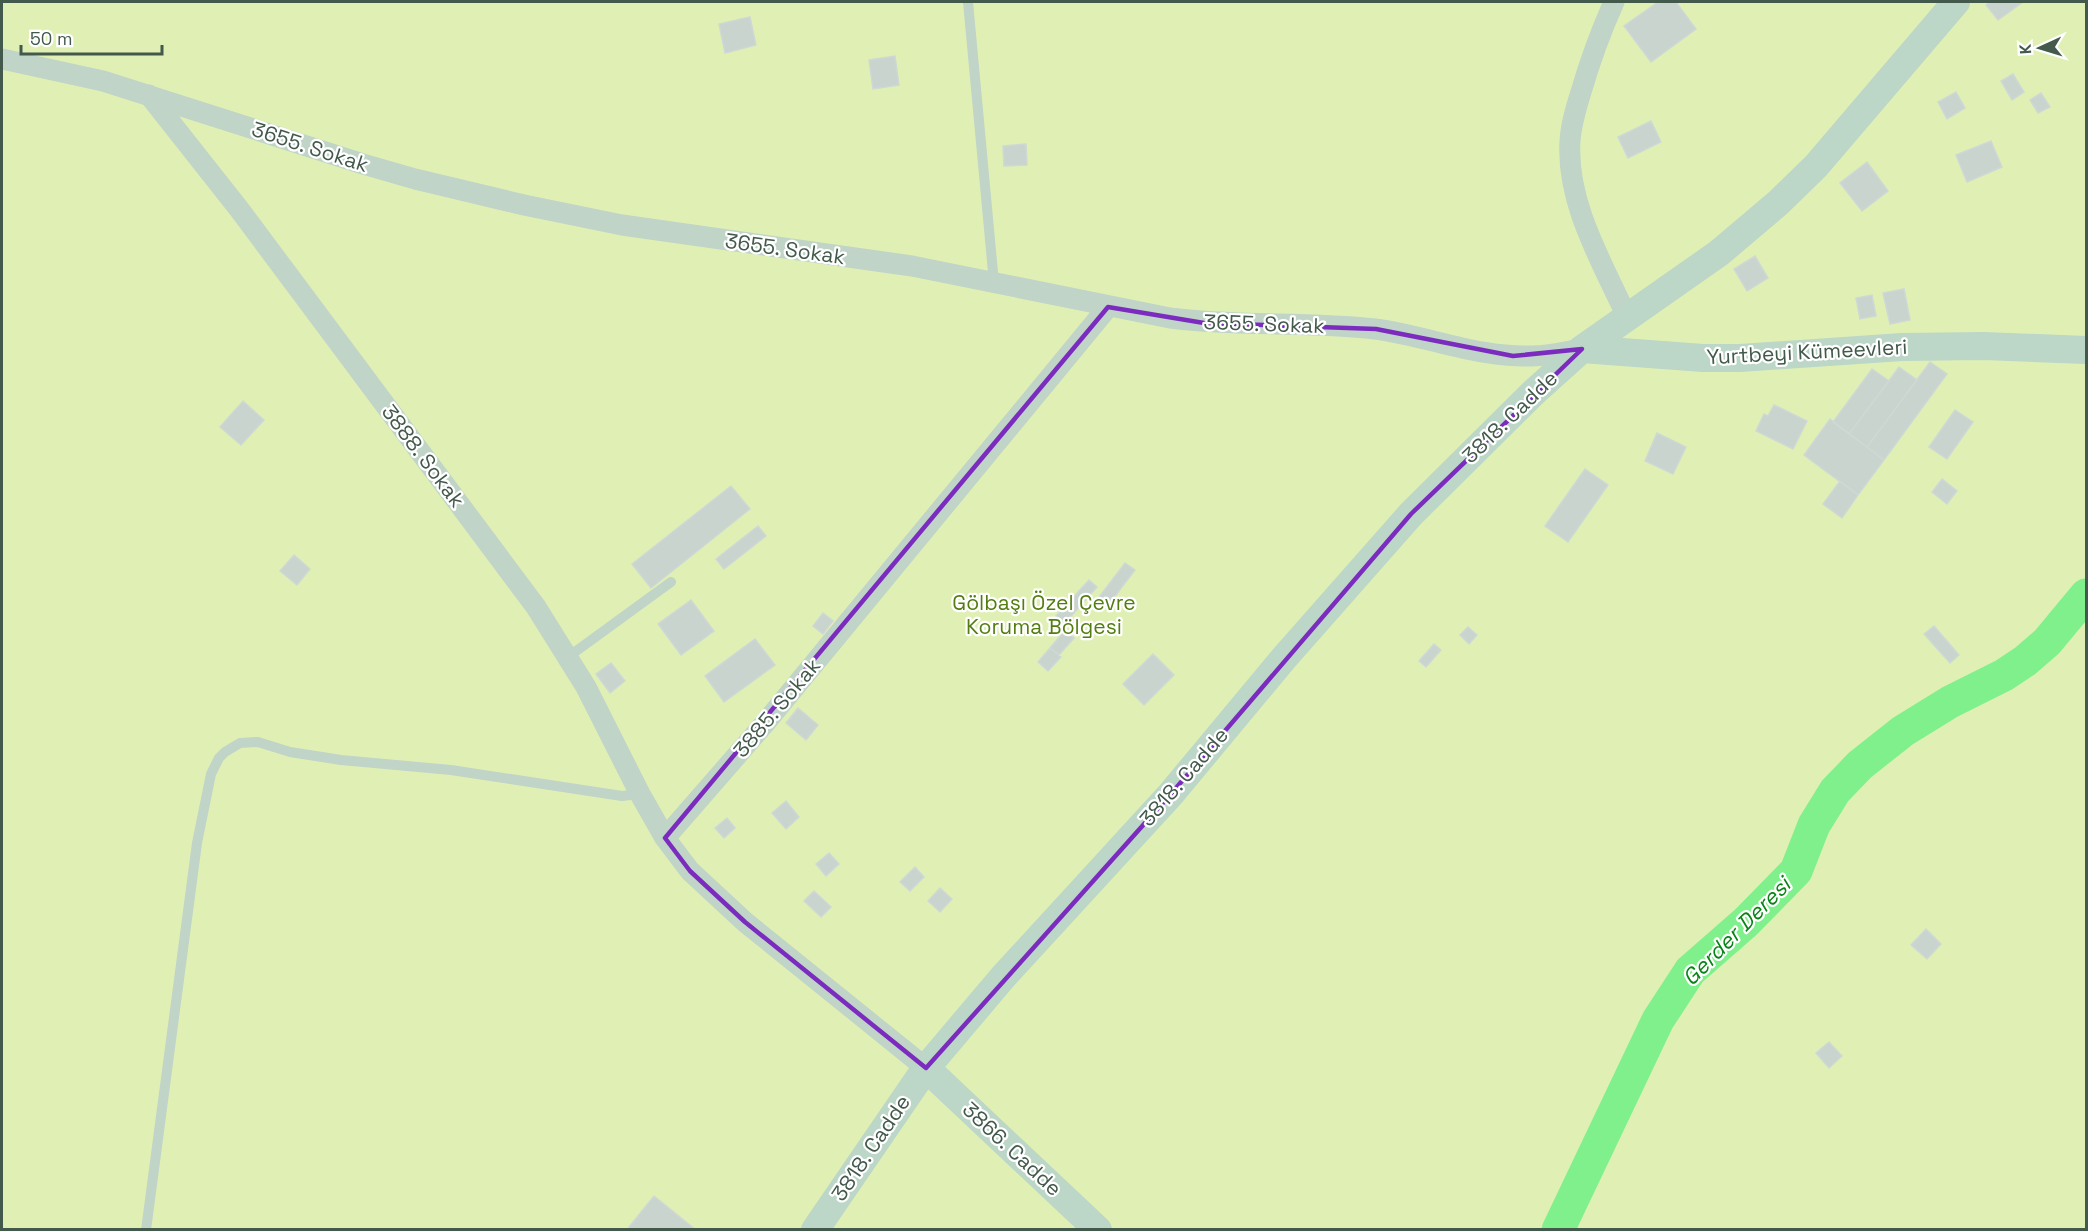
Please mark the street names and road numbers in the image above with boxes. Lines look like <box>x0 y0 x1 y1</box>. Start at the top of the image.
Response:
street label: 3655. Sokak <box>248 115 372 178</box>
street label: 3655. Sokak <box>723 227 847 270</box>
street label: 3655. Sokak <box>1203 308 1325 339</box>
street label: Yurtbeyi Kümeevleri <box>1706 333 1908 370</box>
street label: 3818. Cadde <box>1456 364 1563 469</box>
street label: 3888. Sokak <box>376 399 471 513</box>
street label: 3885. Sokak <box>727 652 826 763</box>
street label: 3818. Cadde <box>1133 722 1234 832</box>
street label: 3818. Cadde <box>825 1089 916 1206</box>
street label: 3866. Cadde <box>957 1096 1068 1202</box>

